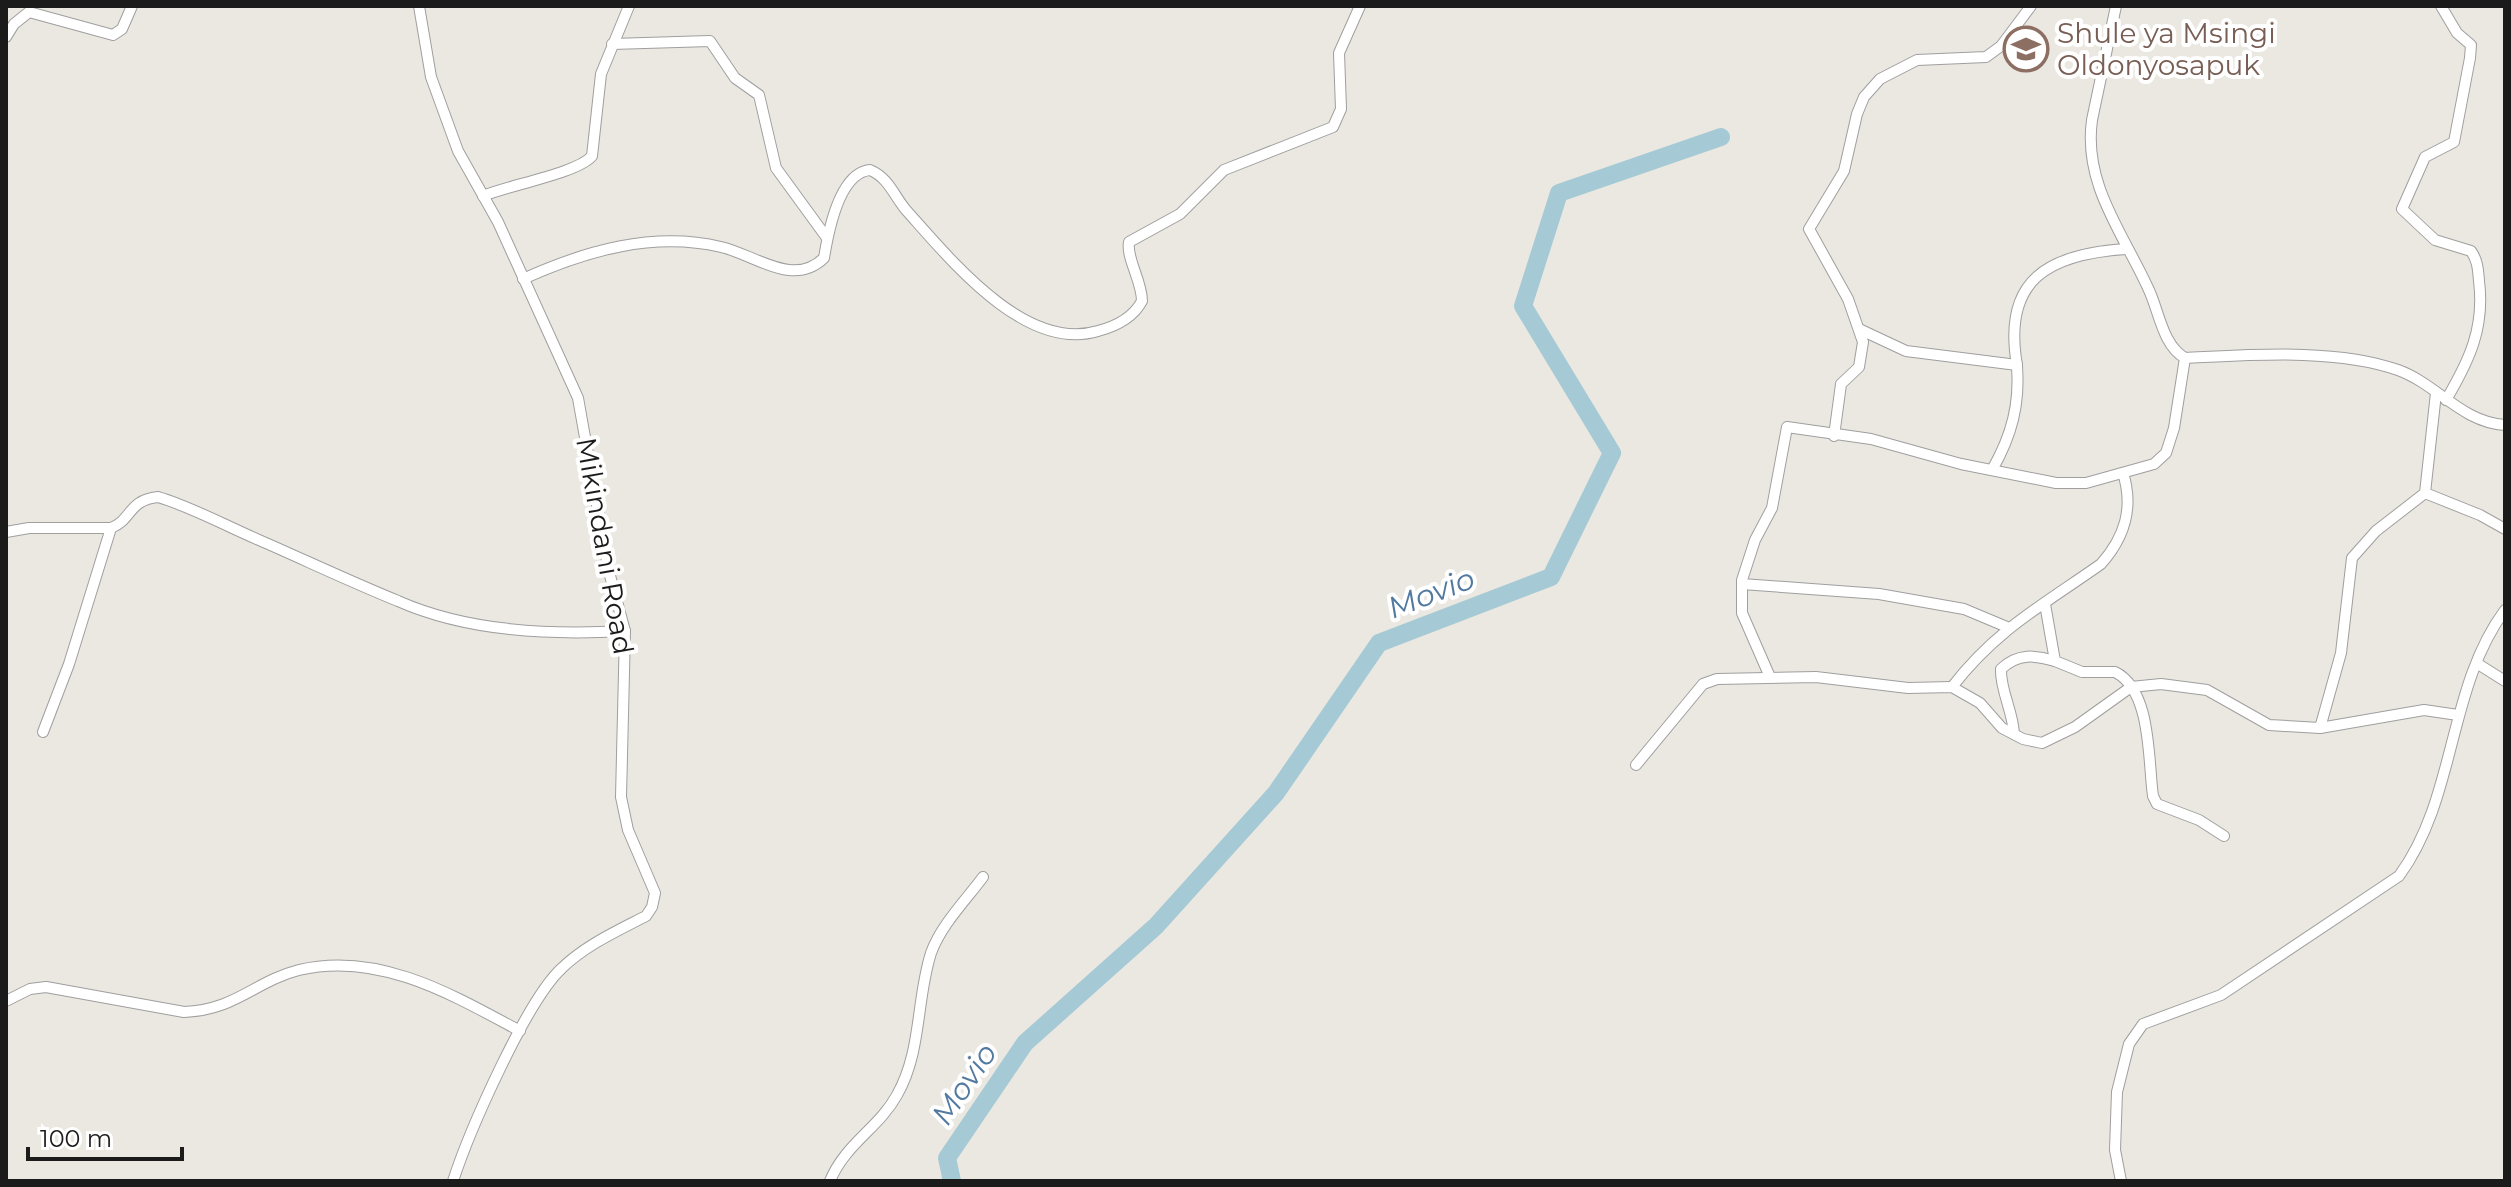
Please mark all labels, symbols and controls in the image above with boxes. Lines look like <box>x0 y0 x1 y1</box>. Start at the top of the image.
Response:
place label: Shule ya Msingi Oldonyosapuk <box>2057 16 2276 82</box>
school or university icon: Shule ya Msingi Oldonyosapuk <box>2002 25 2050 73</box>
street label: Mikindani Road <box>569 435 641 657</box>
water label: Movio <box>1382 560 1480 626</box>
water label: Movio <box>923 1036 1005 1132</box>
scale bar <box>28 1111 182 1161</box>
text: 100 m <box>40 1124 112 1153</box>

